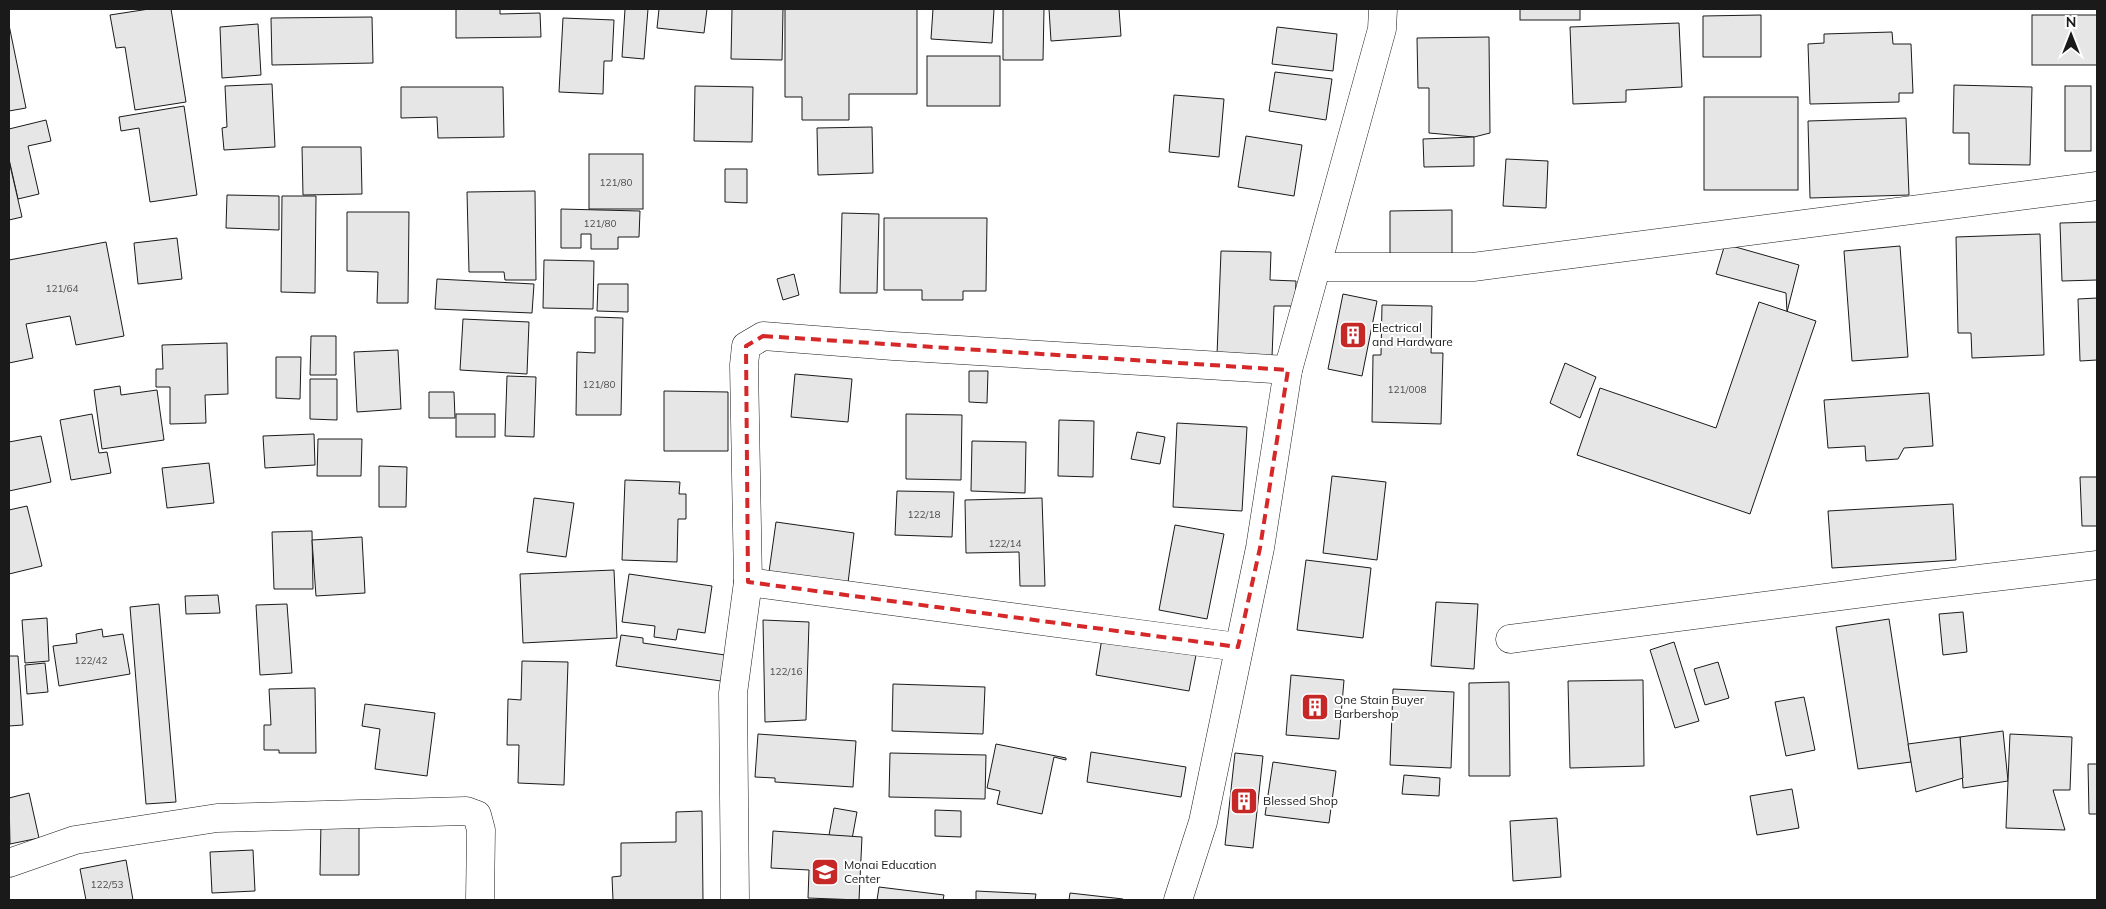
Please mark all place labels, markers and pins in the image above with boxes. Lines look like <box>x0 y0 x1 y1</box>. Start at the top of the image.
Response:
building icon: Electrical and Hardware <box>1338 320 1368 350</box>
place label: Electrical and Hardware <box>1372 320 1453 349</box>
building icon: One Stain Buyer Barbershop <box>1300 692 1330 722</box>
place label: One Stain Buyer Barbershop <box>1334 692 1425 721</box>
building icon: Blessed Shop <box>1229 786 1259 816</box>
place label: Blessed Shop <box>1263 793 1338 808</box>
school or university icon: Monai Education Center <box>810 857 840 887</box>
place label: Monai Education Center <box>844 857 937 886</box>

